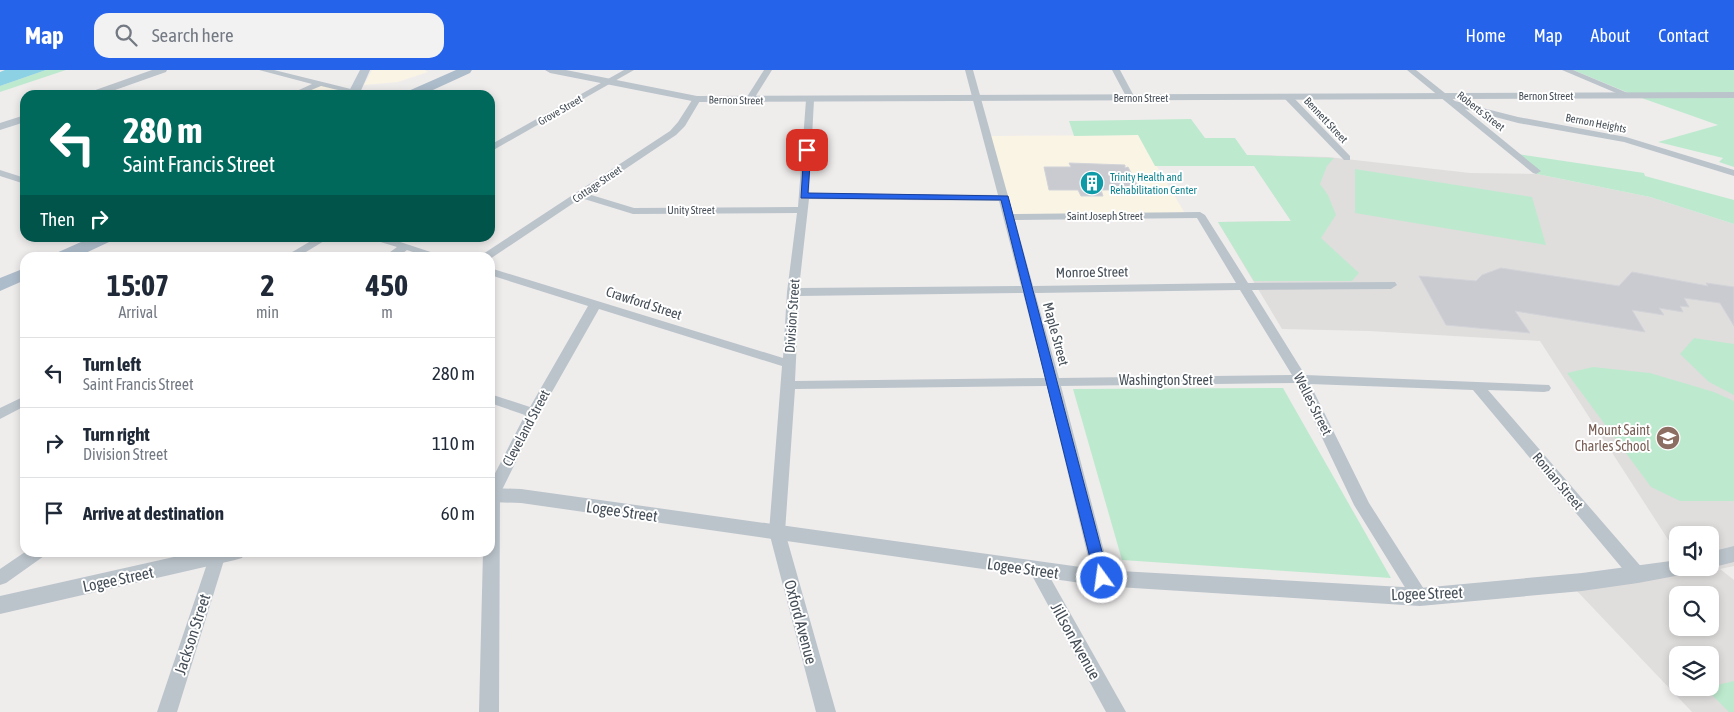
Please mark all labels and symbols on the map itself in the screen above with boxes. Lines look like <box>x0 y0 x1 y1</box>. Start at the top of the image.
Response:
street label: Roberts Street <box>1455 89 1507 133</box>
street label: Bernon Street <box>1519 90 1573 102</box>
street label: Bernon Street <box>1114 92 1168 104</box>
street label: Grove Street <box>536 93 584 127</box>
street label: Bernon Street <box>708 94 764 106</box>
street label: Bennett Street <box>1302 95 1350 145</box>
street label: Bernon Heights <box>1565 111 1628 135</box>
pin <box>786 129 828 171</box>
street label: Cottage Street <box>570 163 624 205</box>
building icon: Trinity Health and Rehabilitation Center <box>1079 170 1105 196</box>
place label: Trinity Health and Rehabilitation Center <box>1110 171 1197 196</box>
street label: Unity Street <box>667 204 715 216</box>
street label: Saint Joseph Street <box>1067 210 1143 222</box>
street label: Monroe Street <box>1056 263 1128 281</box>
street label: Division Street <box>781 278 803 354</box>
street label: Crawford Street <box>604 283 684 323</box>
street label: Maple Street <box>1040 300 1072 368</box>
street label: Welles Street <box>1291 370 1335 438</box>
street label: Washington Street <box>1119 372 1213 388</box>
street label: Cleveland Street <box>499 387 553 469</box>
place label: Mount Saint Charles School <box>1575 422 1650 454</box>
school or university icon: Mount Saint Charles School <box>1655 425 1681 451</box>
street label: Ronian Street <box>1530 449 1586 513</box>
street label: Logee Street <box>585 497 659 526</box>
position arrow <box>1075 551 1127 603</box>
street label: Logee Street <box>986 554 1060 583</box>
street label: Logee Street <box>81 563 156 596</box>
street label: Oxford Avenue <box>781 578 821 666</box>
street label: Logee Street <box>1391 583 1464 604</box>
street label: Jackson Street <box>171 591 214 677</box>
street label: Jillson Avenue <box>1048 600 1104 682</box>

